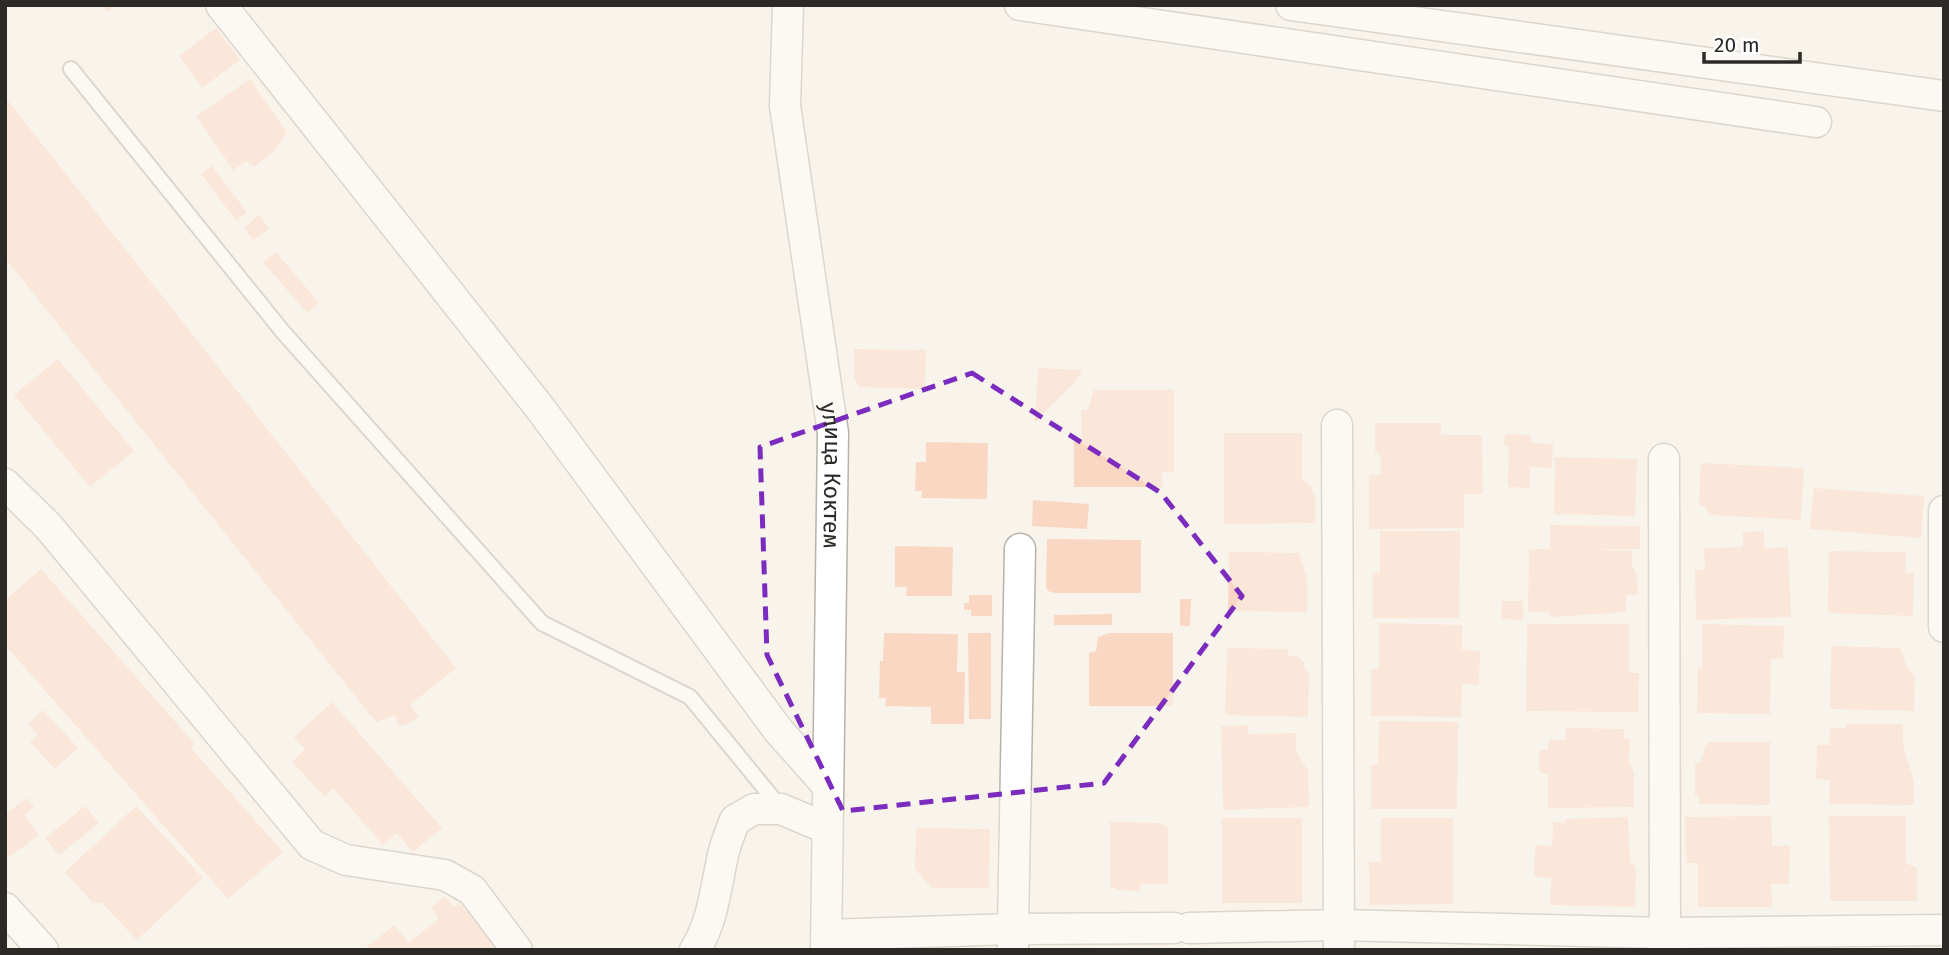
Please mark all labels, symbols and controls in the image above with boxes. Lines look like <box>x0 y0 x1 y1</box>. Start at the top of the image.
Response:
scale bar <box>1704 21 1800 65</box>
text: 20 m <box>1714 32 1760 58</box>
street label: улица Коктем <box>815 400 847 549</box>

